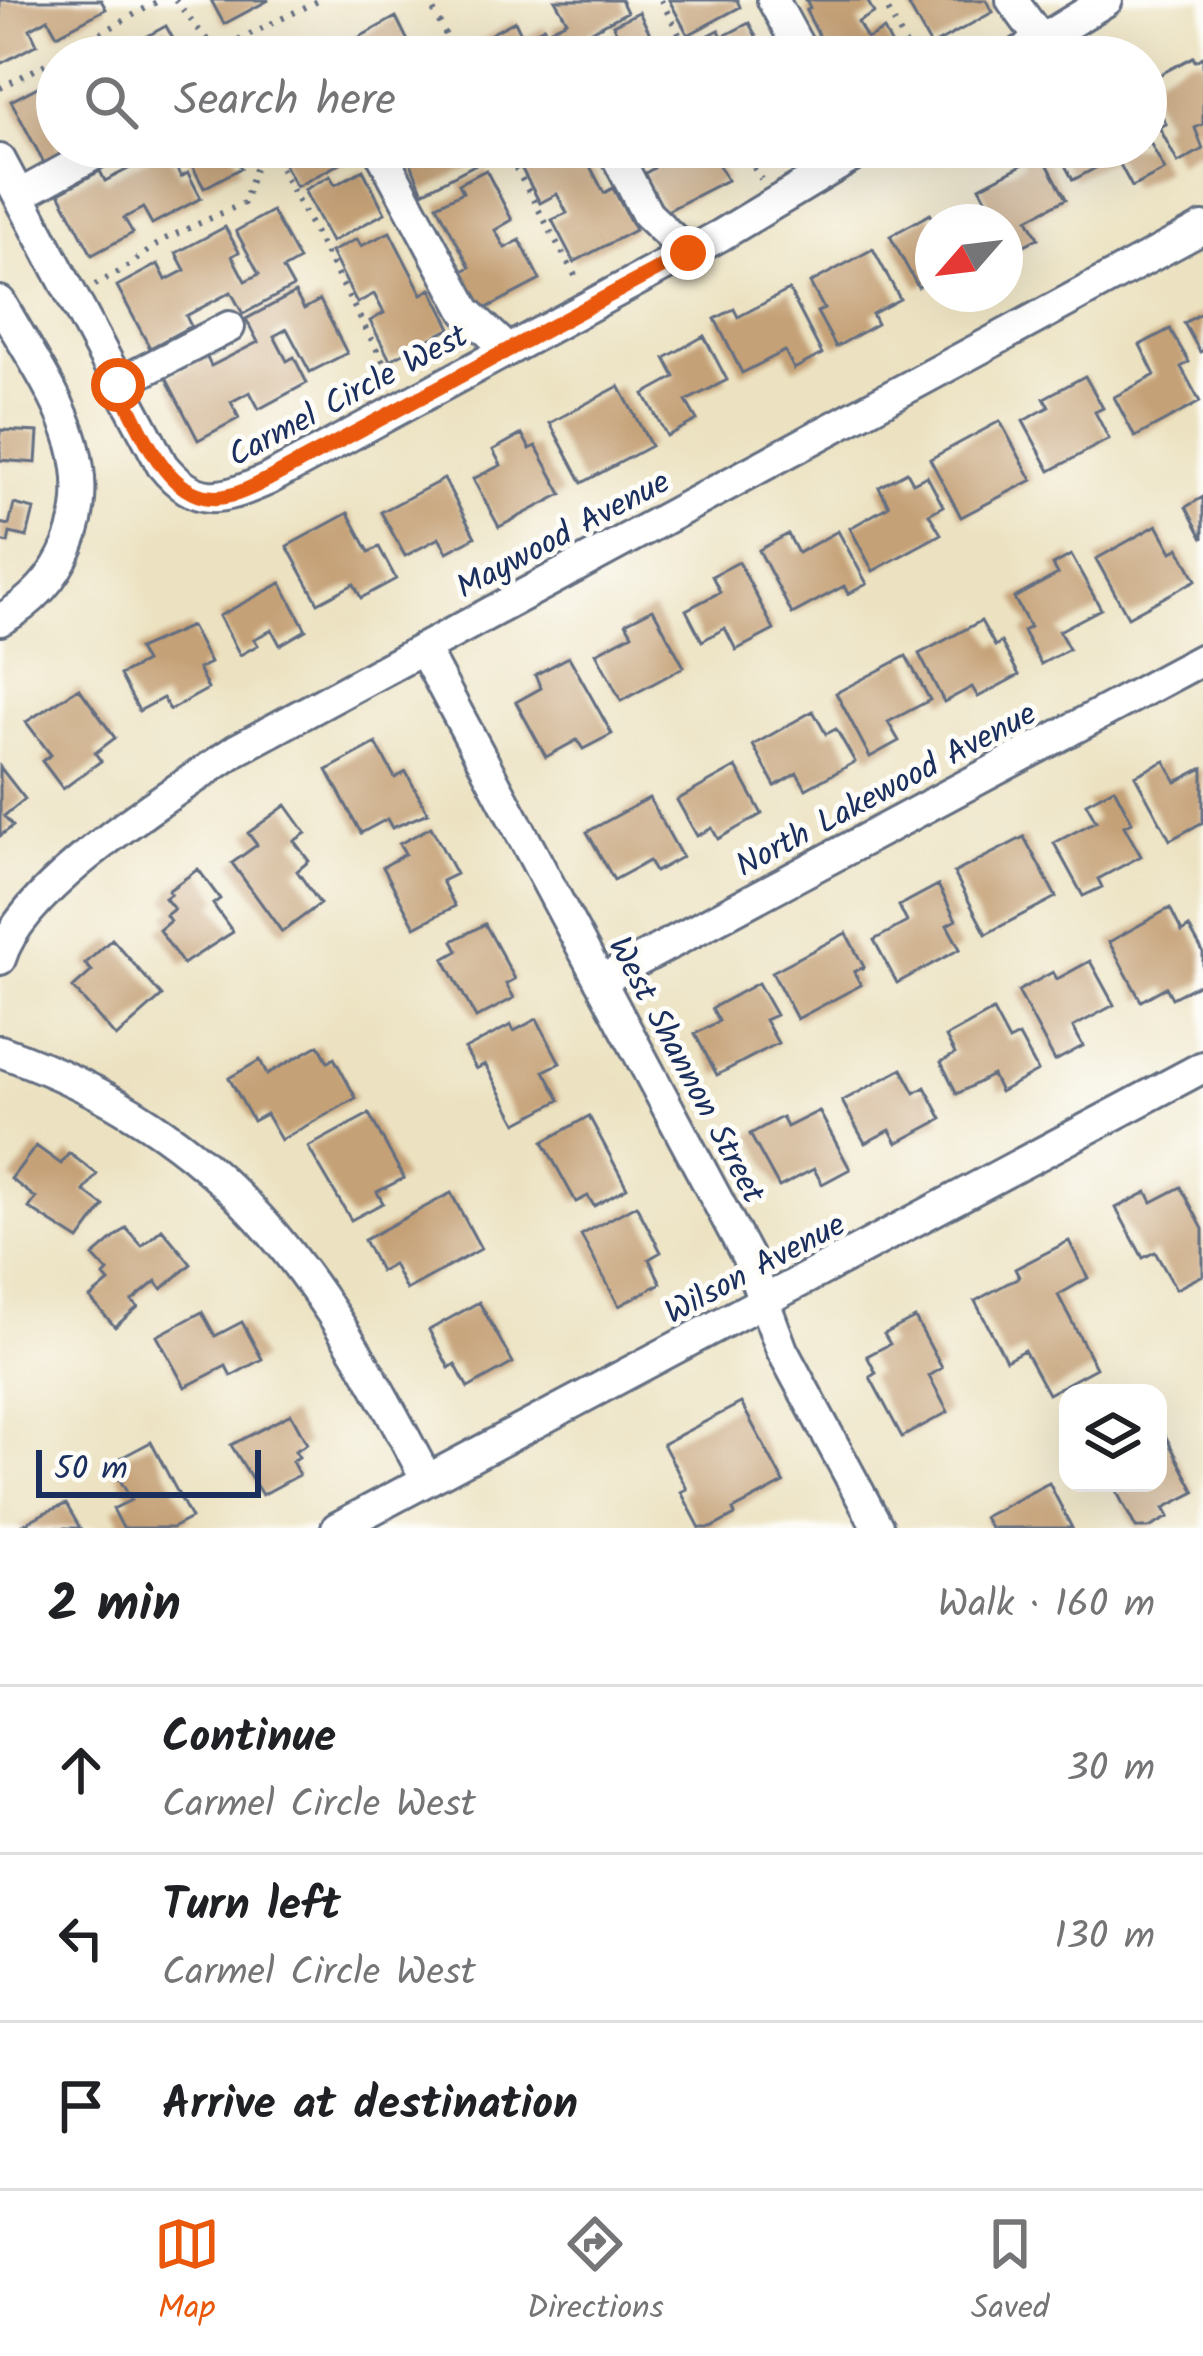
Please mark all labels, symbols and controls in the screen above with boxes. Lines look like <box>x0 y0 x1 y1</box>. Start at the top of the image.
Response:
search box <box>36 36 1167 168</box>
text: Search here <box>174 66 396 138</box>
icon: search <box>78 69 144 135</box>
north arrow <box>915 204 1023 312</box>
route end <box>661 226 715 280</box>
street label: Carmel Circle West <box>219 311 479 483</box>
route start <box>91 358 145 412</box>
street label: Maywood Avenue <box>447 457 680 615</box>
street label: North Lakewood Avenue <box>726 689 1047 893</box>
street label: West Shannon Street <box>592 928 778 1215</box>
street label: Wilson Avenue <box>655 1200 856 1340</box>
map controls <box>1059 1384 1167 1492</box>
button: layers <box>1059 1384 1167 1492</box>
scale bar <box>36 1444 261 1497</box>
text: 50 m <box>54 1444 128 1497</box>
text: 2 min <box>48 1566 181 1647</box>
text: Walk · 160 m <box>938 1575 1155 1637</box>
text: Continue <box>162 1703 336 1775</box>
icon: ahead <box>48 1737 114 1803</box>
text: 30 m <box>1067 1739 1155 1801</box>
text: Carmel Circle West <box>162 1775 476 1837</box>
text: Turn left <box>162 1871 341 1943</box>
icon: left <box>48 1905 114 1971</box>
text: 130 m <box>1054 1907 1155 1969</box>
text: Carmel Circle West <box>162 1943 476 2005</box>
text: Arrive at destination <box>162 2070 578 2142</box>
icon: arrive <box>48 2073 114 2139</box>
tab: Map <box>154 2211 220 2336</box>
tab: Directions <box>527 2211 664 2336</box>
tab: Saved <box>971 2211 1049 2336</box>

